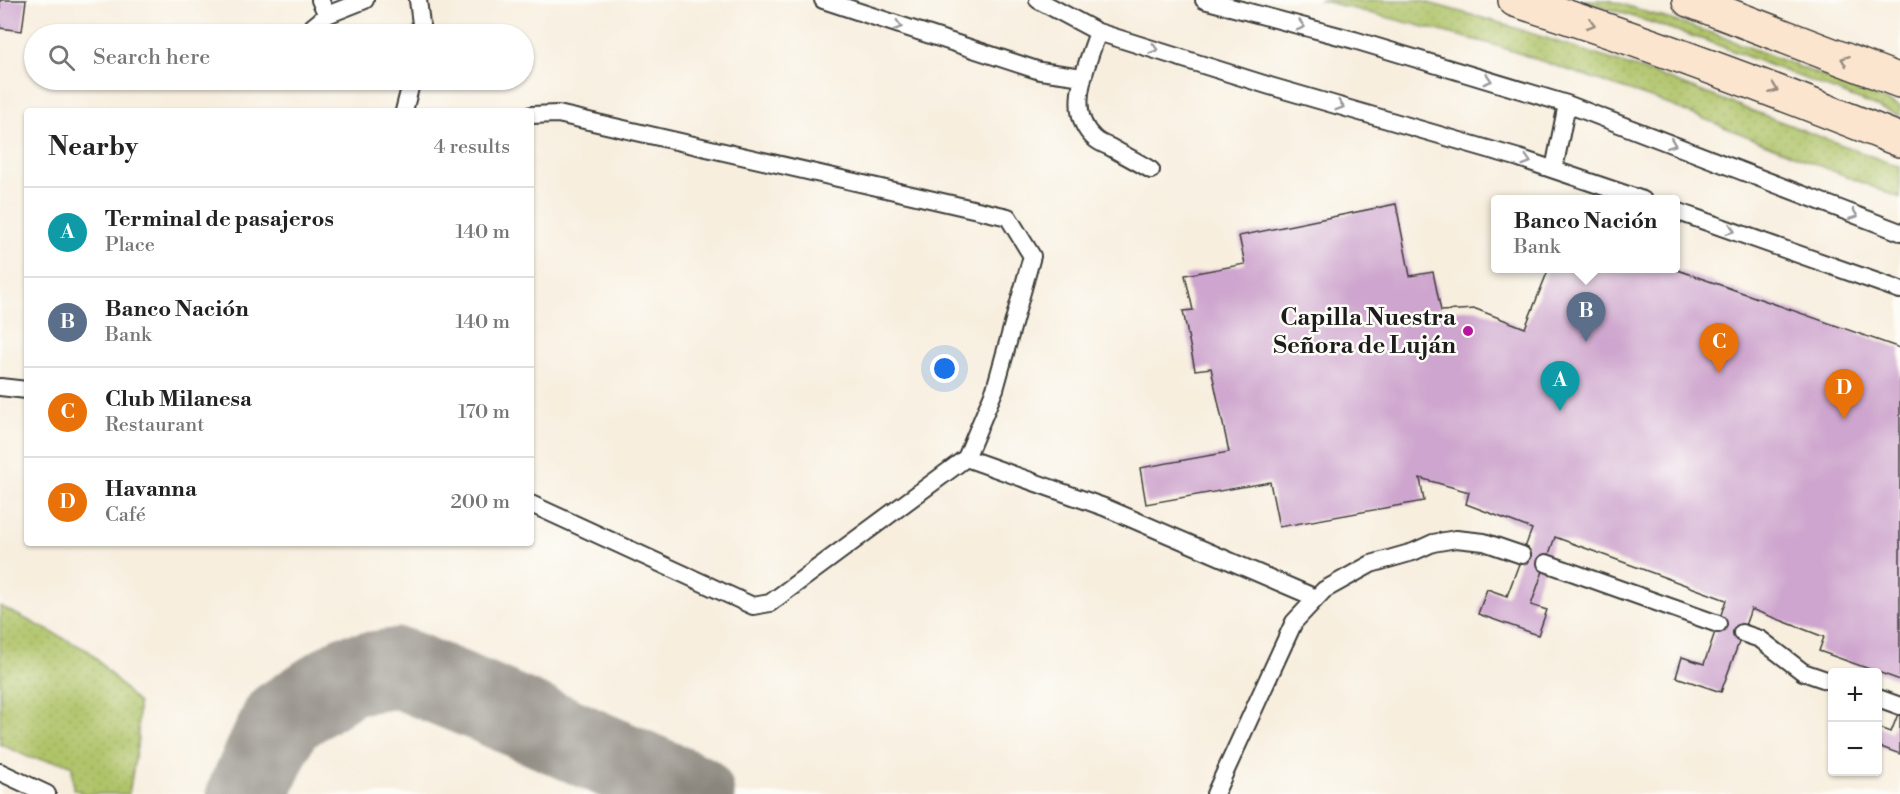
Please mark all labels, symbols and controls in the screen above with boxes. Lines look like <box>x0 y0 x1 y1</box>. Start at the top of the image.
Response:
one-way arrow <box>1585 17 1596 29</box>
one-way arrow <box>892 18 903 31</box>
one-way arrow <box>1296 18 1306 31</box>
search box <box>24 24 534 90</box>
icon: search <box>45 41 78 74</box>
one-way arrow <box>1148 42 1159 54</box>
text: Search here <box>93 44 210 71</box>
one-way arrow <box>1840 55 1851 67</box>
one-way arrow <box>1482 73 1493 85</box>
one-way arrow <box>1768 82 1779 95</box>
one-way arrow <box>1334 99 1345 111</box>
text: Nearby <box>48 131 138 163</box>
text: 4 results <box>433 135 510 160</box>
one-way arrow <box>1666 137 1677 150</box>
one-way arrow <box>1521 154 1532 166</box>
popup <box>1491 195 1680 273</box>
text: Terminal de pasajeros <box>105 206 334 233</box>
one-way arrow <box>1848 207 1859 220</box>
text: Banco Nación <box>1514 208 1657 235</box>
text: A <box>60 220 75 245</box>
text: 140 m <box>455 220 510 245</box>
one-way arrow <box>1725 223 1736 236</box>
text: Place <box>105 233 155 258</box>
text: Bank <box>1514 235 1560 260</box>
pin: B <box>1566 292 1606 342</box>
text: Banco Nación <box>105 296 249 323</box>
place label: Capilla Nuestra Señora de Luján <box>1273 303 1457 361</box>
text: B <box>60 310 75 335</box>
text: 140 m <box>455 310 510 335</box>
text: Bank <box>105 323 152 348</box>
marker: Capilla Nuestra Señora de Luján <box>1461 324 1475 338</box>
pin: C <box>1700 324 1738 373</box>
your location <box>930 354 959 383</box>
pin: A <box>1540 362 1580 411</box>
pin: D <box>1824 370 1864 419</box>
text: Club Milanesa <box>105 386 252 413</box>
text: C <box>60 400 75 425</box>
text: 170 m <box>458 400 510 425</box>
text: Restaurant <box>105 413 204 438</box>
text: Havanna <box>105 476 197 503</box>
text: D <box>60 490 75 515</box>
text: 200 m <box>450 490 510 515</box>
text: Café <box>105 503 146 528</box>
map controls <box>1828 668 1882 776</box>
button: + <box>1828 668 1882 722</box>
button: − <box>1828 722 1882 776</box>

